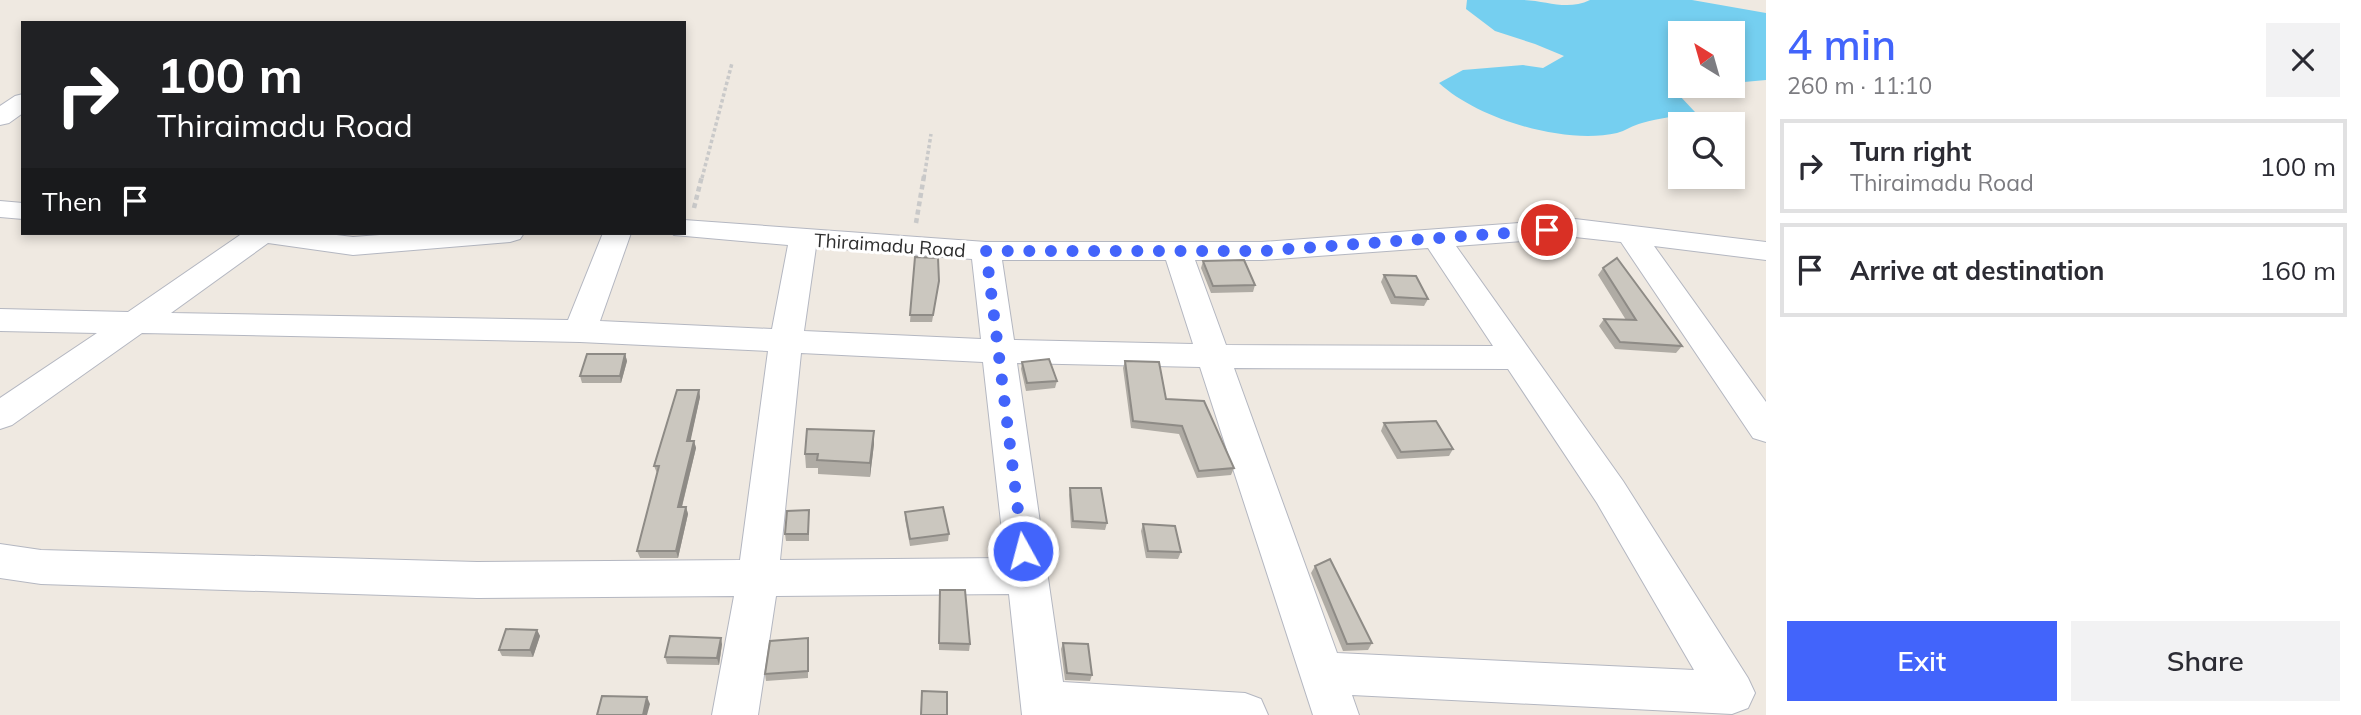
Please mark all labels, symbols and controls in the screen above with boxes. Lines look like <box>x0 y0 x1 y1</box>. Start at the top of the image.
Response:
text: 4 min <box>1787 18 1896 71</box>
north arrow <box>1668 21 1745 98</box>
map controls <box>1668 21 1745 189</box>
button: close <box>2266 23 2340 97</box>
text: 100 m <box>157 44 303 105</box>
icon: right <box>42 49 133 140</box>
text: 260 m · 11:10 <box>1787 71 1932 100</box>
text: Thiraimadu Road <box>157 105 413 145</box>
button: search <box>1668 112 1745 189</box>
text: Turn right <box>1850 135 1971 168</box>
icon: right <box>1791 147 1829 185</box>
text: 100 m <box>2260 150 2336 183</box>
text: Thiraimadu Road <box>1850 168 2034 197</box>
icon: arrive <box>116 182 154 220</box>
text: Then <box>42 185 102 218</box>
pin <box>1517 200 1577 260</box>
icon: arrive <box>1528 211 1566 249</box>
street label: Thiraimadu Road <box>813 228 967 262</box>
icon: arrive <box>1791 251 1829 289</box>
text: Arrive at destination <box>1850 254 2105 287</box>
text: 160 m <box>2260 254 2336 287</box>
position arrow <box>986 514 1060 588</box>
button: Exit <box>1787 621 2057 701</box>
button: Share <box>2071 621 2340 701</box>

